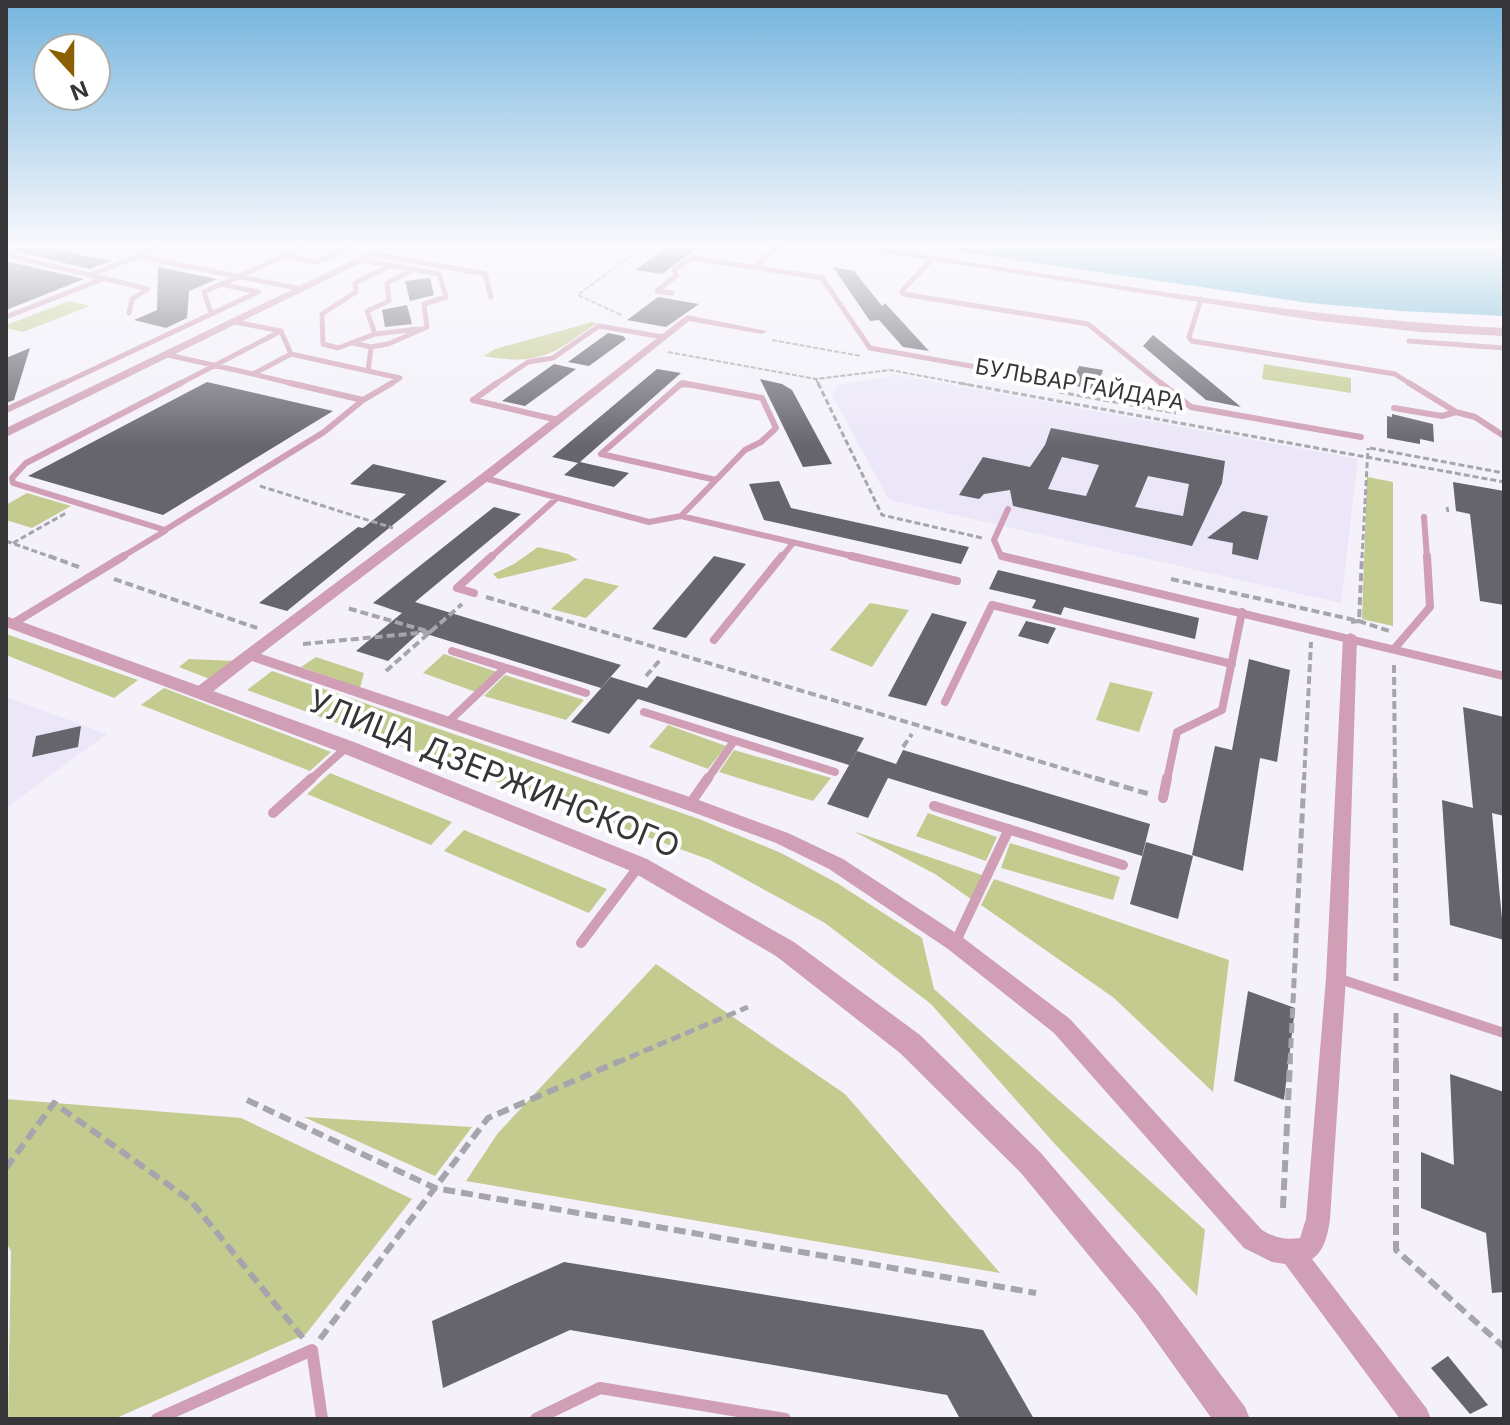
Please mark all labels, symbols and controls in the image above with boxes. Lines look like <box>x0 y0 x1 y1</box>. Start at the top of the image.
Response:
north arrow <box>32 32 112 112</box>
text: N <box>67 76 92 106</box>
street label: БУЛЬВАР ГАЙДАРА <box>973 353 1187 415</box>
street label: УЛИЦА ДЗЕРЖИНСКОГО <box>303 681 685 866</box>

